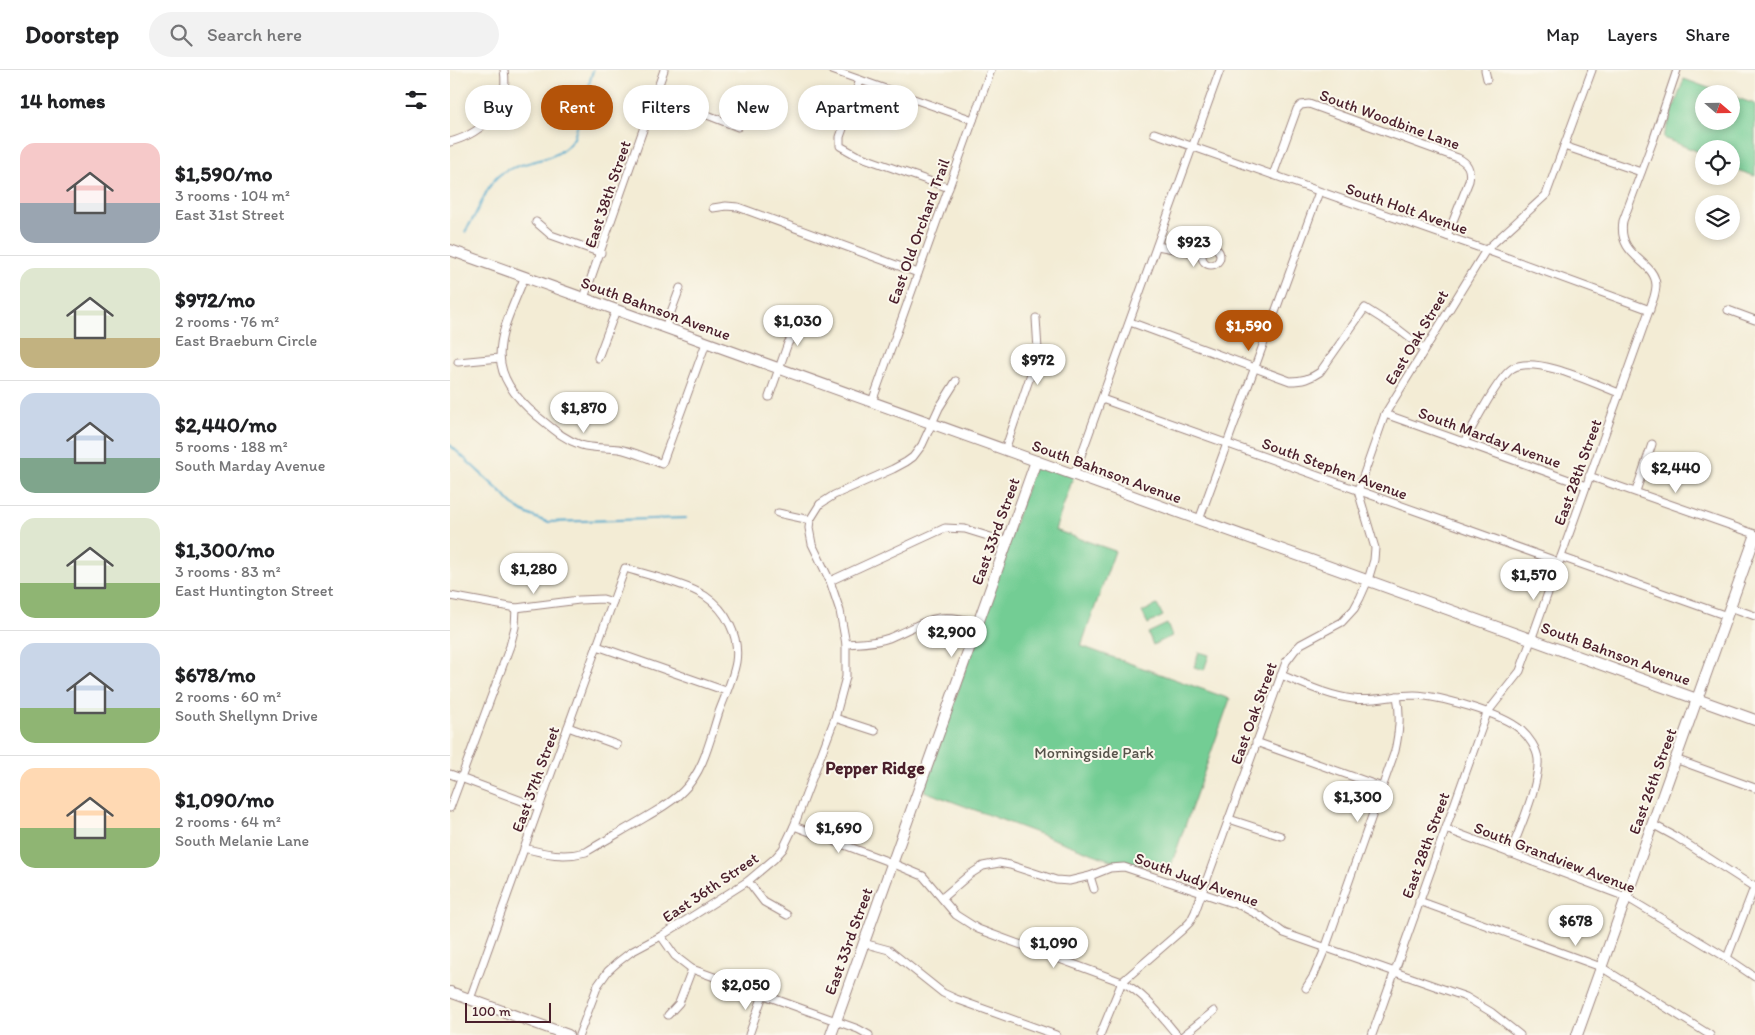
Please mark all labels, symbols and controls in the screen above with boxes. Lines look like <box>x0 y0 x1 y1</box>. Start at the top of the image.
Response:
search box <box>149 12 499 57</box>
text: Doorstep <box>25 20 119 49</box>
icon: search <box>167 21 195 49</box>
text: Search here <box>207 23 302 46</box>
text: Map <box>1546 24 1579 46</box>
text: Layers <box>1607 24 1657 46</box>
text: Share <box>1685 24 1730 46</box>
chip: Buy <box>465 85 531 130</box>
chip: Rent <box>541 85 613 130</box>
chip: Filters <box>623 85 709 130</box>
chip: New <box>719 85 788 130</box>
chip: Apartment <box>798 85 918 130</box>
street label: South Woodbine Lane <box>1317 85 1463 154</box>
north arrow <box>1695 85 1740 130</box>
map controls <box>1695 85 1740 240</box>
icon: filters <box>402 86 430 114</box>
text: 14 homes <box>20 88 105 113</box>
street label: East 38th Street <box>580 138 635 250</box>
button: locate <box>1695 140 1740 185</box>
street label: East Old Orchard Trail <box>883 155 954 306</box>
text: $1,590/mo <box>175 161 272 186</box>
icon: home <box>60 163 120 223</box>
street label: South Holt Avenue <box>1343 179 1471 238</box>
text: 3 rooms · 104 m² <box>175 186 290 205</box>
button: layers <box>1695 195 1740 240</box>
text: East 31st Street <box>175 205 284 224</box>
pin: $923 <box>1164 226 1224 268</box>
text: $923 <box>1177 232 1211 251</box>
street label: South Bahnson Avenue <box>578 273 733 344</box>
street label: East Oak Street <box>1381 286 1452 388</box>
text: $972/mo <box>175 287 255 312</box>
icon: home <box>60 288 120 348</box>
pin: $1,030 <box>757 304 839 347</box>
pin: $1,590 <box>1208 310 1290 352</box>
text: $1,030 <box>774 311 822 330</box>
text: 2 rooms · 76 m² <box>175 312 279 331</box>
text: $1,590 <box>1226 316 1272 335</box>
text: East Braeburn Circle <box>175 331 317 350</box>
pin: $972 <box>1008 344 1068 386</box>
text: $972 <box>1022 350 1054 369</box>
pin: $1,870 <box>543 392 625 434</box>
text: $1,870 <box>561 398 607 417</box>
street label: South Marday Avenue <box>1416 403 1564 472</box>
text: $2,440/mo <box>175 412 277 437</box>
icon: home <box>60 413 120 473</box>
street label: East 28th Street <box>1549 416 1606 528</box>
street label: South Stephen Avenue <box>1259 433 1410 504</box>
street label: South Bahnson Avenue <box>1029 436 1184 507</box>
text: 5 rooms · 188 m² <box>175 437 288 456</box>
pin: $2,440 <box>1635 452 1717 494</box>
text: South Marday Avenue <box>175 456 325 475</box>
text: $2,440 <box>1651 458 1701 477</box>
street label: East 33rd Street <box>967 475 1024 587</box>
text: $1,300/mo <box>175 537 275 562</box>
icon: home <box>60 538 120 598</box>
pin: $1,280 <box>493 552 575 595</box>
pin: $1,570 <box>1493 558 1575 601</box>
text: $1,280 <box>511 559 557 578</box>
text: 3 rooms · 83 m² <box>175 562 281 581</box>
text: $1,570 <box>1511 565 1557 584</box>
text: East Huntington Street <box>175 581 334 600</box>
pin: $2,900 <box>911 616 993 658</box>
street label: South Bahnson Avenue <box>1538 618 1693 689</box>
text: $2,900 <box>928 622 976 641</box>
street label: East Oak Street <box>1226 659 1281 767</box>
text: $678/mo <box>175 662 256 687</box>
icon: home <box>60 663 120 723</box>
text: 2 rooms · 60 m² <box>175 687 281 706</box>
text: South Shellynn Drive <box>175 706 318 725</box>
street label: East 37th Street <box>508 724 563 835</box>
street label: East 26th Street <box>1624 726 1680 837</box>
park label: Morningside Park <box>1034 743 1154 762</box>
district label: Pepper Ridge <box>825 757 925 779</box>
pin: $1,300 <box>1317 780 1399 823</box>
text: $1,090/mo <box>175 787 274 812</box>
text: $1,300 <box>1334 787 1382 806</box>
icon: home <box>60 788 120 848</box>
street label: East 28th Street <box>1397 789 1454 901</box>
text: 2 rooms · 64 m² <box>175 812 281 831</box>
pin: $1,690 <box>798 812 880 854</box>
text: $1,690 <box>816 818 862 837</box>
street label: South Grandview Avenue <box>1471 818 1638 897</box>
text: South Melanie Lane <box>175 831 309 850</box>
street label: East 36th Street <box>659 848 762 927</box>
street label: South Judy Avenue <box>1132 848 1262 911</box>
street label: East 33rd Street <box>820 885 877 997</box>
pin: $678 <box>1546 904 1606 947</box>
text: $678 <box>1559 911 1593 930</box>
pin: $1,090 <box>1013 926 1095 969</box>
text: $1,090 <box>1030 933 1078 952</box>
pin: $2,050 <box>705 968 787 1011</box>
text: $2,050 <box>722 975 770 994</box>
scale bar <box>465 1000 551 1023</box>
text: 100 m <box>472 1003 511 1020</box>

